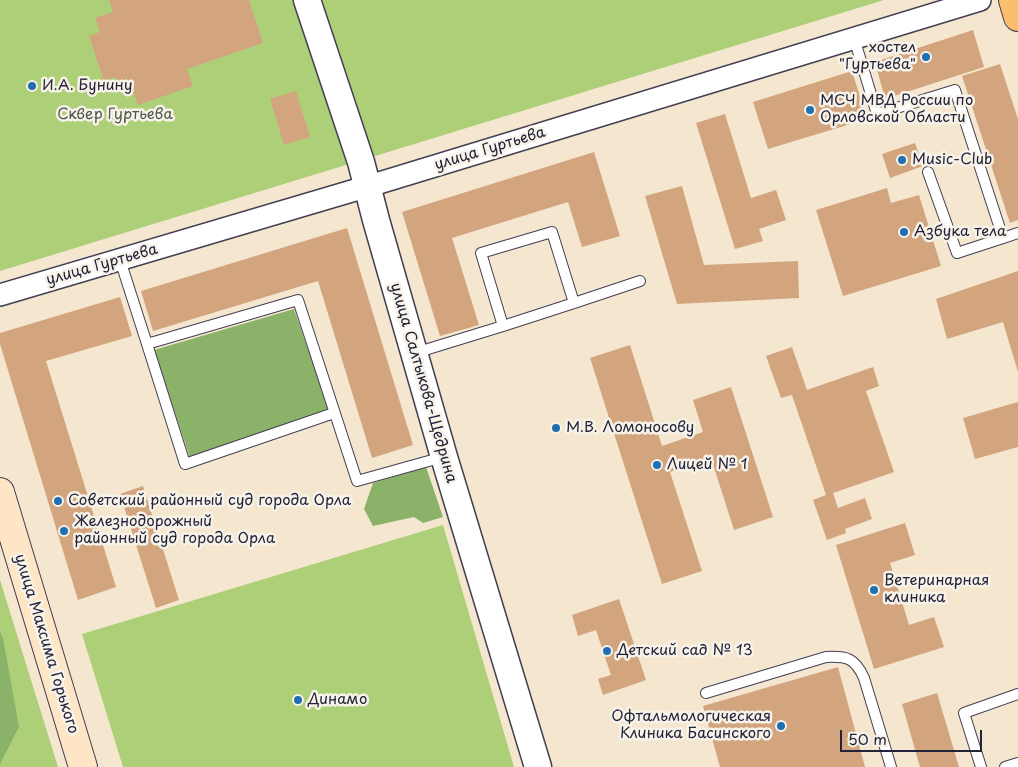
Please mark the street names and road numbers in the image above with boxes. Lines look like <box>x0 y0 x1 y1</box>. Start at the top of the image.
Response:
street label: улица Гуртьева <box>432 124 548 174</box>
street label: улица Гуртьева <box>44 240 160 290</box>
street label: улица Салтыкова-Щедрина <box>386 281 460 485</box>
street label: улица Максима Горького <box>10 552 82 736</box>

